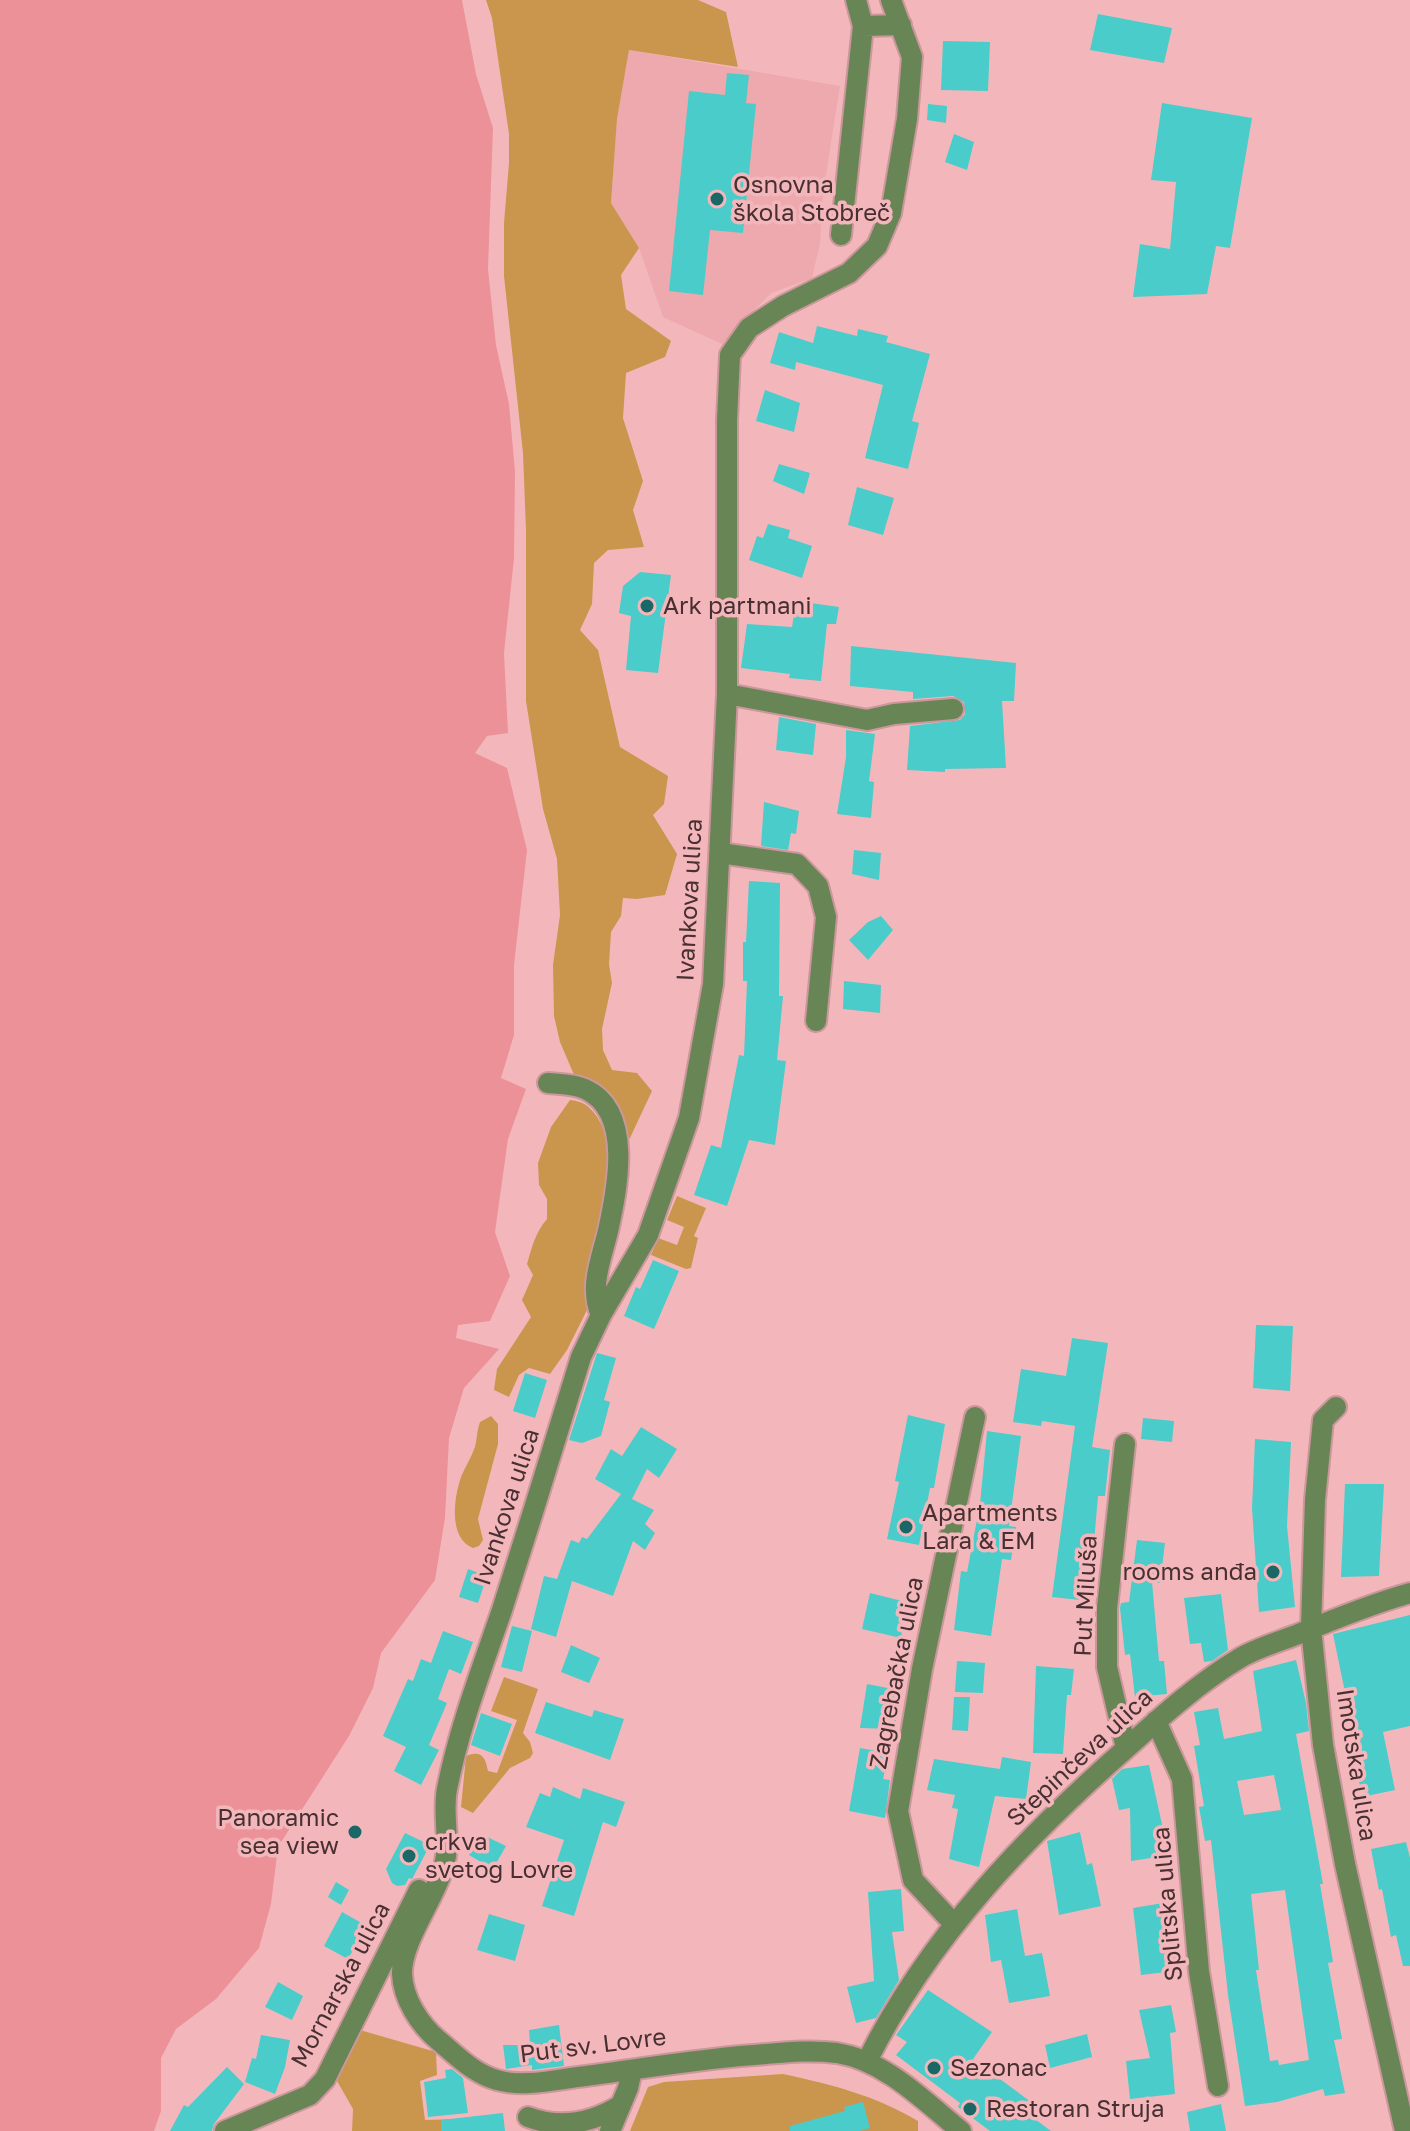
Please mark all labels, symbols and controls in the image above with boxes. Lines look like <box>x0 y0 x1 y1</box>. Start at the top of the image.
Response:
place label: Osnovna škola Stobreč <box>733 171 890 227</box>
marker: Osnovna škola Stobreč <box>708 190 726 208</box>
place label: Ark partmani <box>663 592 812 620</box>
marker: Ark partmani <box>638 597 656 615</box>
street label: Ivankova ulica <box>671 818 709 982</box>
street label: Ivankova ulica <box>468 1425 546 1589</box>
place label: Apartments Lara & EM <box>922 1499 1058 1555</box>
marker: Apartments Lara & EM <box>897 1518 915 1536</box>
street label: Put Miluša <box>1068 1535 1104 1657</box>
place label: rooms anđa <box>1122 1558 1257 1586</box>
marker: rooms anđa <box>1264 1563 1282 1581</box>
street label: Zagrebačka ulica <box>864 1574 930 1772</box>
street label: Stepinčeva ulica <box>1001 1683 1159 1833</box>
street label: Imotska ulica <box>1330 1687 1382 1843</box>
place label: Panoramic sea view <box>217 1804 339 1860</box>
marker: Panoramic sea view <box>346 1823 364 1841</box>
street label: Splitska ulica <box>1147 1826 1189 1982</box>
place label: crkva svetog Lovre <box>425 1828 573 1884</box>
marker: crkva svetog Lovre <box>400 1847 418 1865</box>
street label: Mornarska ulica <box>285 1897 397 2073</box>
street label: Put sv. Lovre <box>518 2023 668 2069</box>
place label: Sezonac <box>950 2054 1047 2082</box>
marker: Sezonac <box>925 2059 943 2077</box>
place label: Restoran Struja <box>986 2095 1165 2123</box>
marker: Restoran Struja <box>961 2100 979 2118</box>

